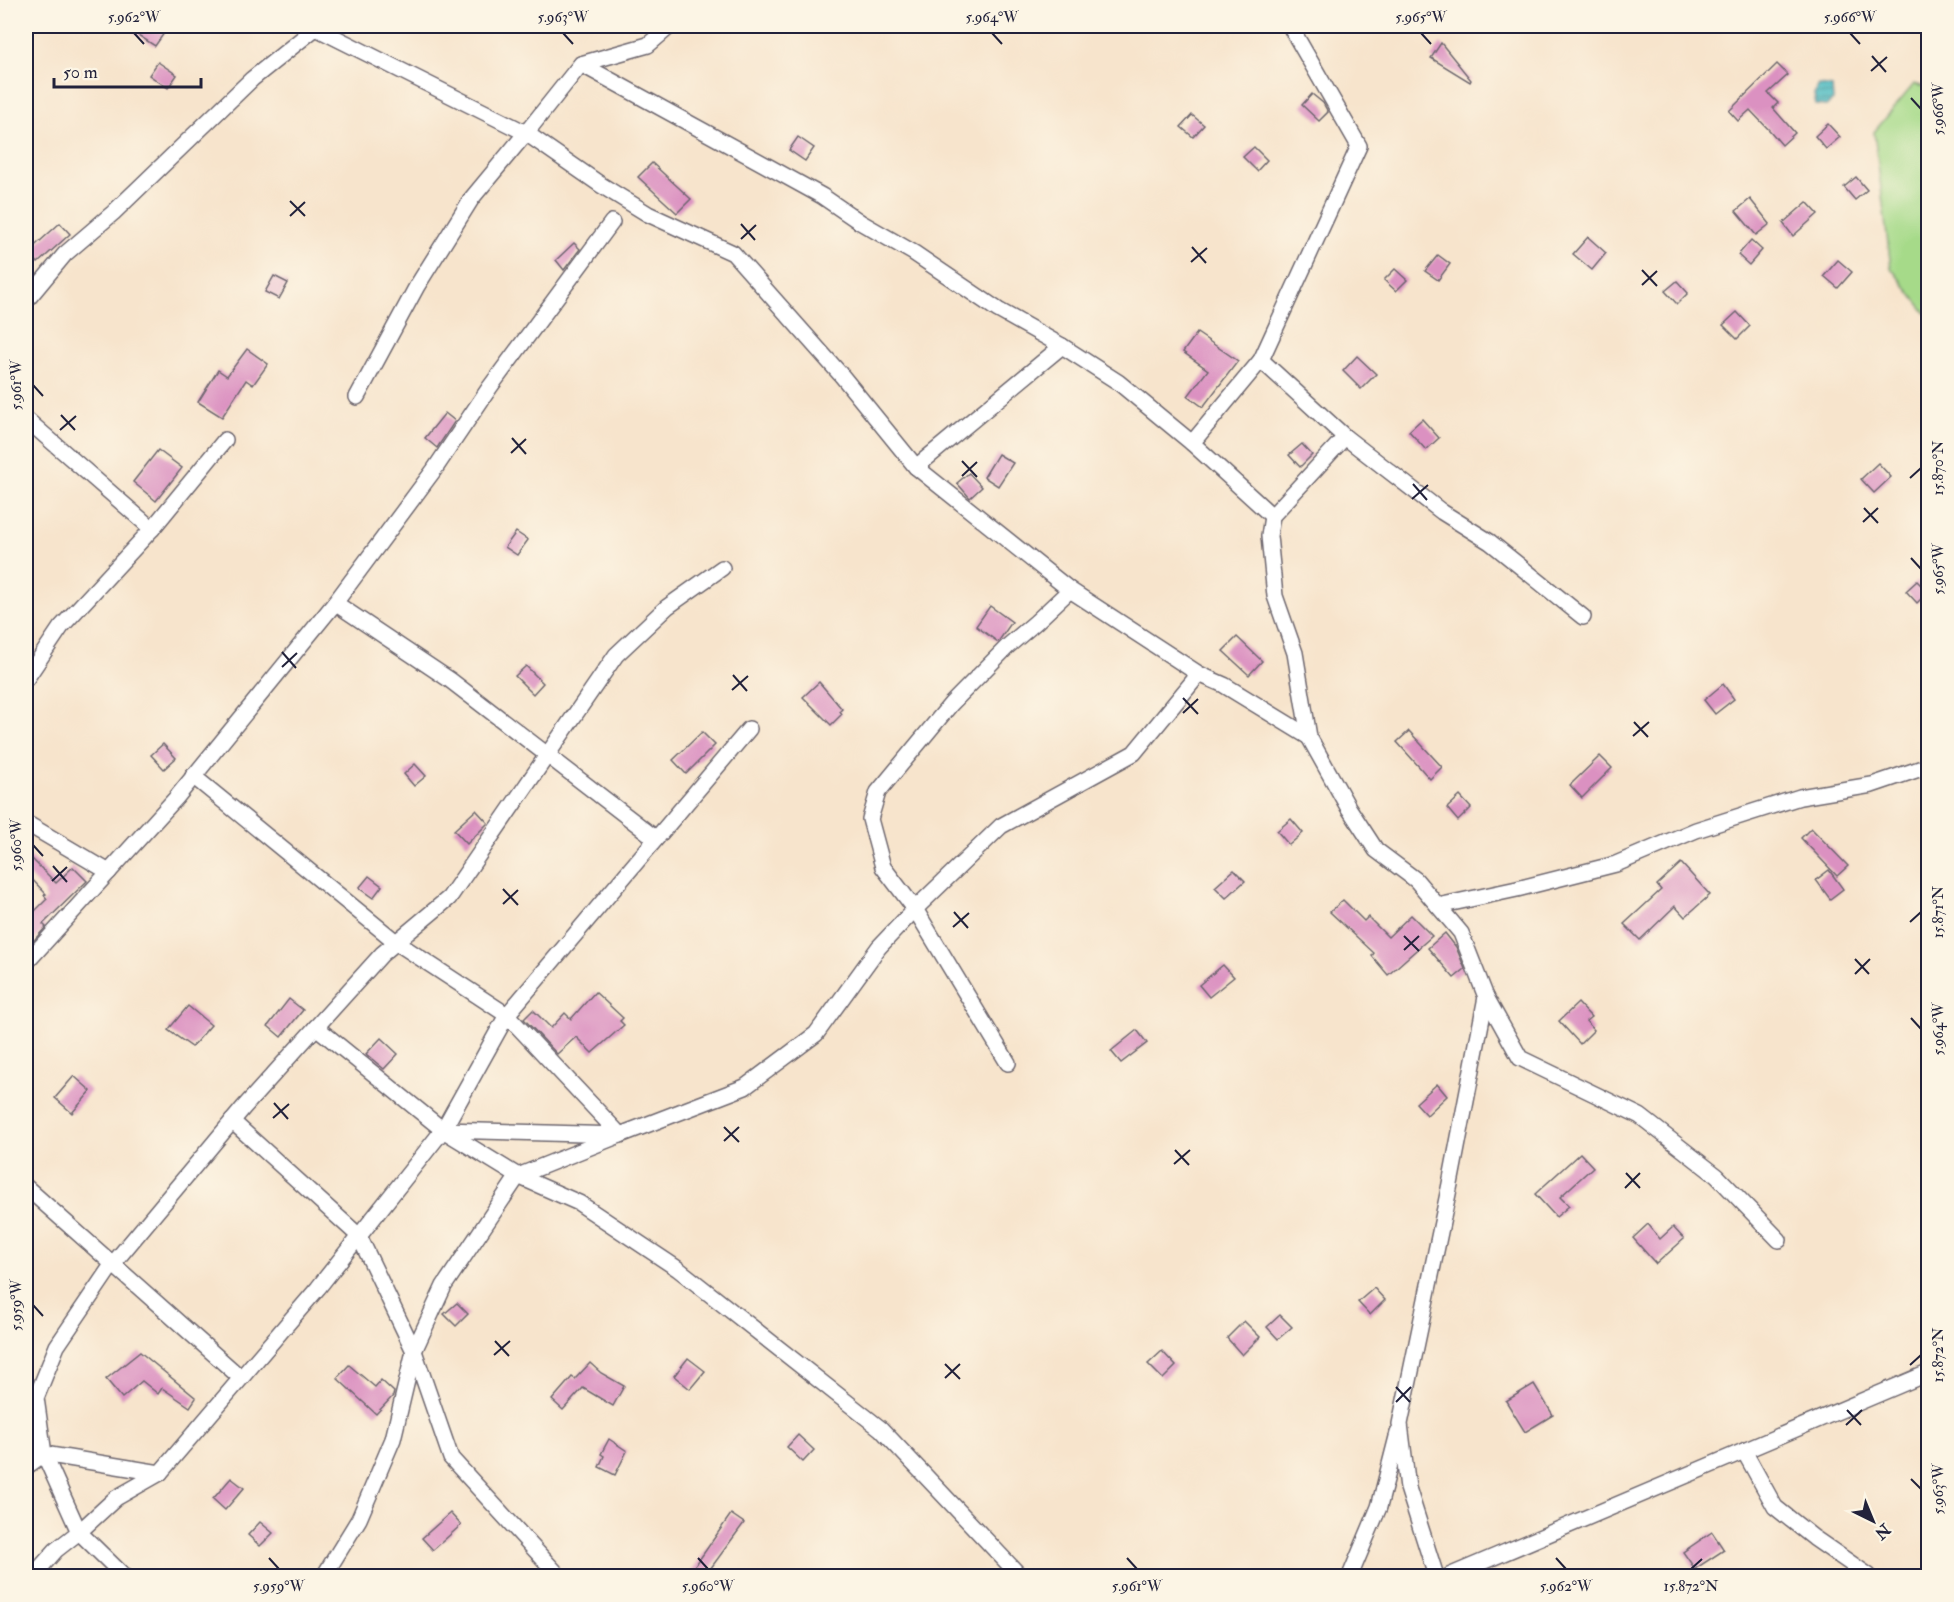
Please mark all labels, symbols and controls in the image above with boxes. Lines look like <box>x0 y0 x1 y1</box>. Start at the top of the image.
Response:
text: 5.962°W <box>108 8 161 27</box>
text: 5.963°W <box>538 8 589 27</box>
text: 5.964°W <box>965 8 1019 27</box>
text: 5.965°W <box>1395 8 1448 27</box>
text: 5.966°W <box>1824 8 1877 27</box>
scale bar <box>54 51 201 89</box>
text: 50 m <box>63 61 98 84</box>
text: 5.966°W <box>1929 82 1948 135</box>
text: 5.961°W <box>7 359 26 410</box>
text: 15.870°N <box>1929 440 1948 495</box>
text: 5.965°W <box>1929 542 1948 595</box>
text: 5.960°W <box>7 818 26 871</box>
text: 15.871°N <box>1929 885 1948 938</box>
text: 5.964°W <box>1929 1002 1948 1056</box>
text: 5.959°W <box>7 1278 26 1331</box>
text: 15.872°N <box>1929 1327 1948 1382</box>
text: 5.963°W <box>1929 1463 1948 1514</box>
north arrow <box>1843 1491 1903 1551</box>
text: N <box>1870 1518 1895 1544</box>
text: 5.959°W <box>253 1577 306 1596</box>
text: 5.960°W <box>682 1577 735 1596</box>
text: 5.961°W <box>1112 1577 1163 1596</box>
text: 5.962°W <box>1540 1577 1593 1596</box>
text: 15.872°N <box>1664 1577 1719 1596</box>

